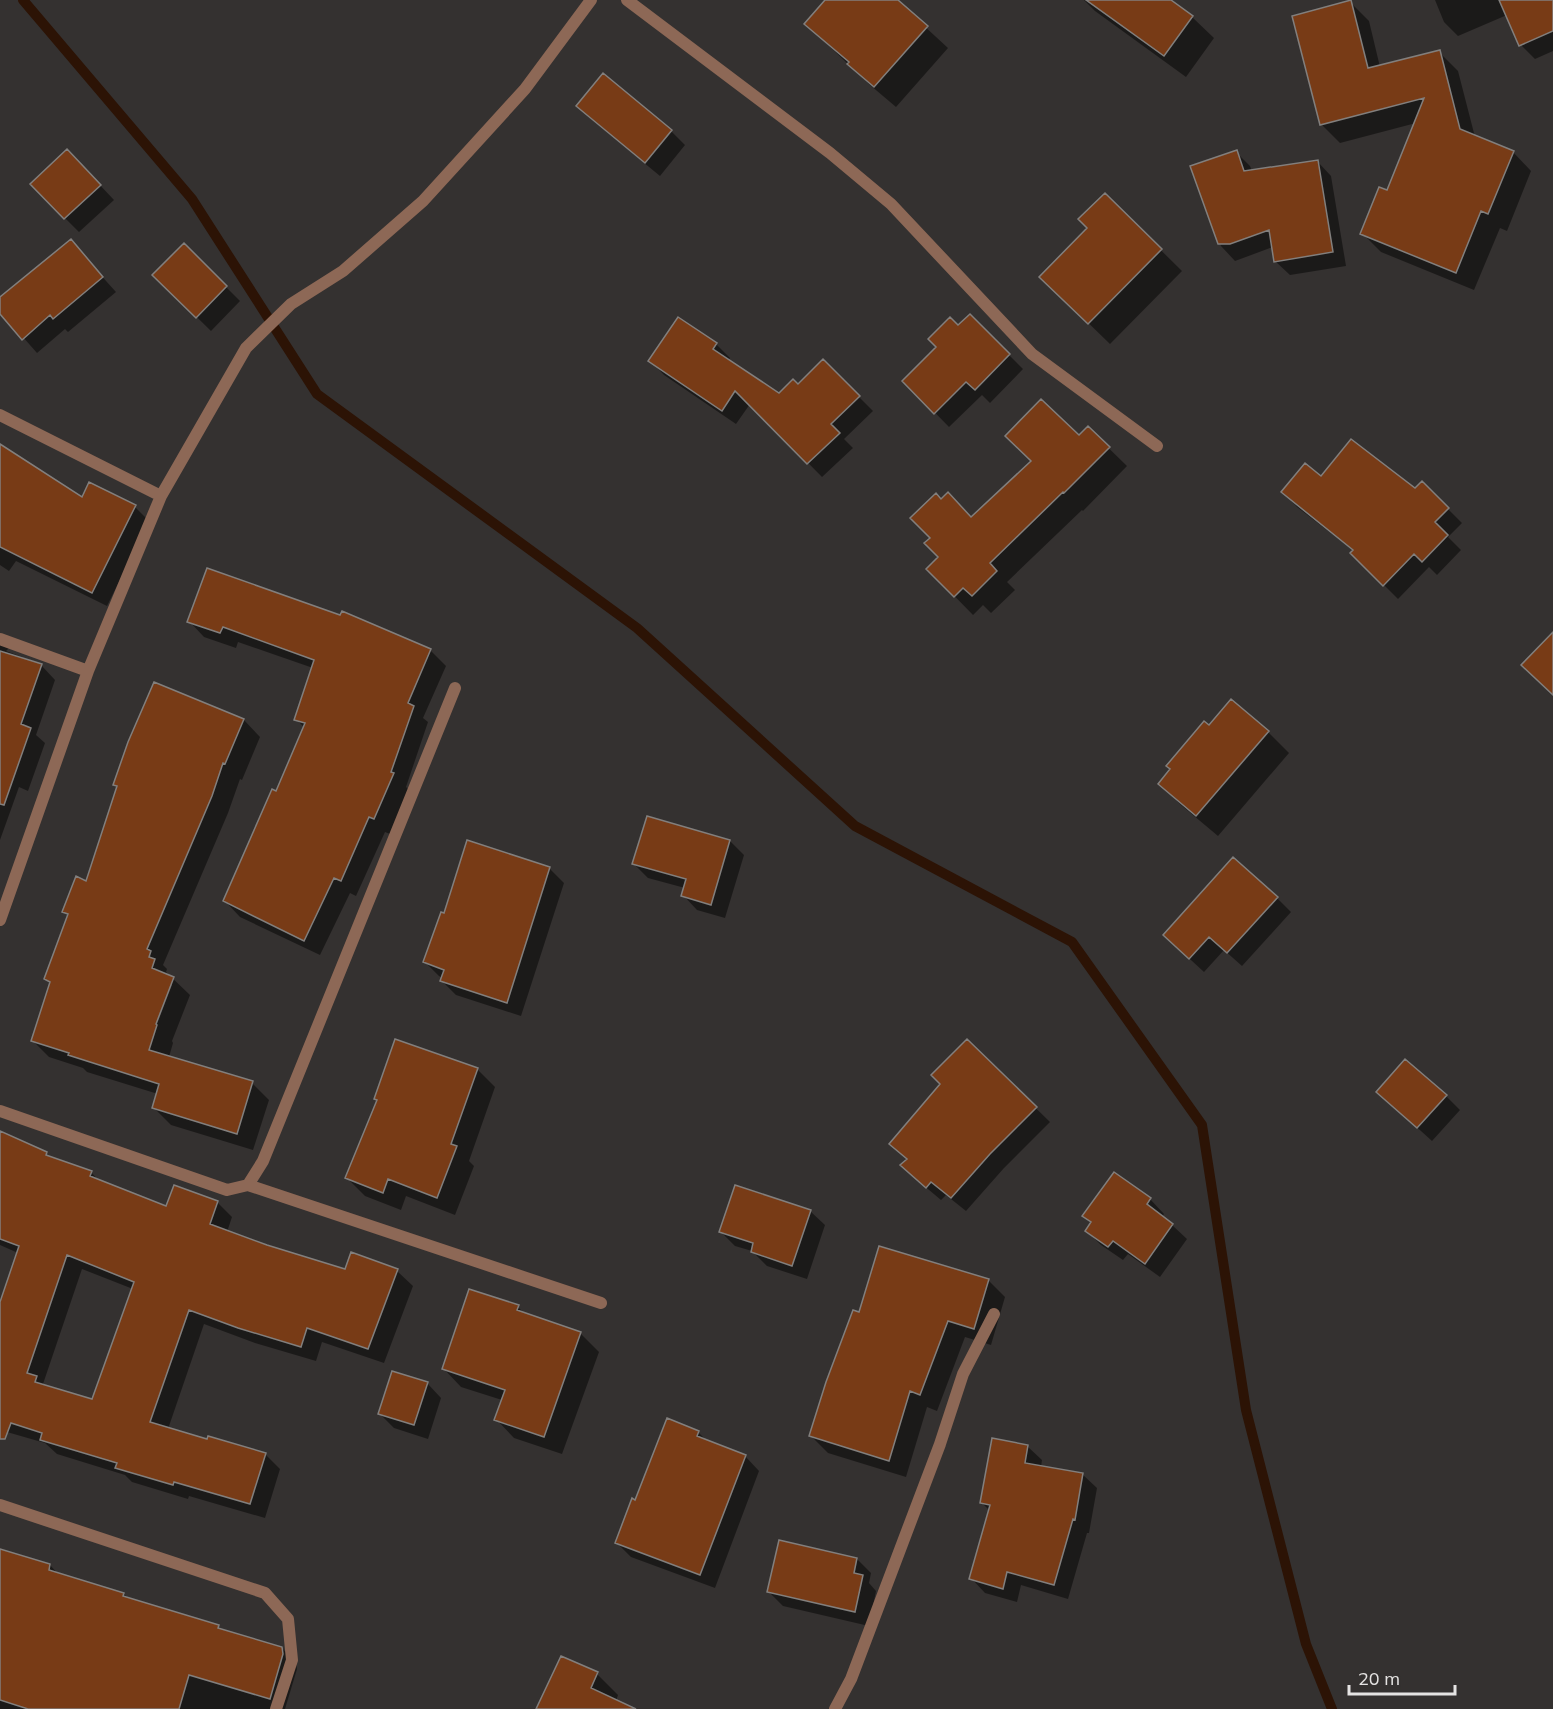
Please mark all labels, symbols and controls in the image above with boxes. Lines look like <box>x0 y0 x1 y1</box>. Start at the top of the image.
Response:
scale bar <box>1349 1658 1456 1696</box>
text: 20 m <box>1358 1667 1400 1690</box>

